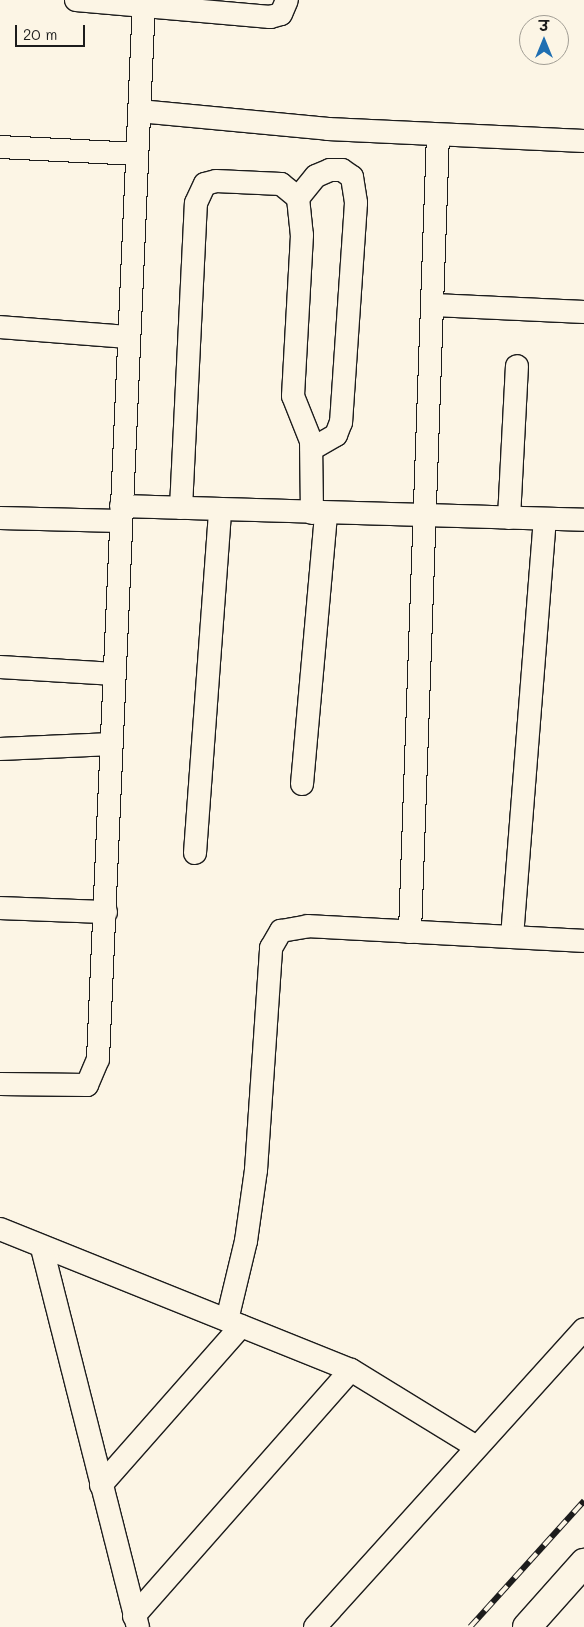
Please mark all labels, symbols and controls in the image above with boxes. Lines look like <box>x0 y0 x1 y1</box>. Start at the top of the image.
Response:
scale bar <box>18 15 88 47</box>
north arrow <box>519 15 569 65</box>
text: उ <box>539 16 549 35</box>
text: 20 m <box>23 24 57 44</box>

